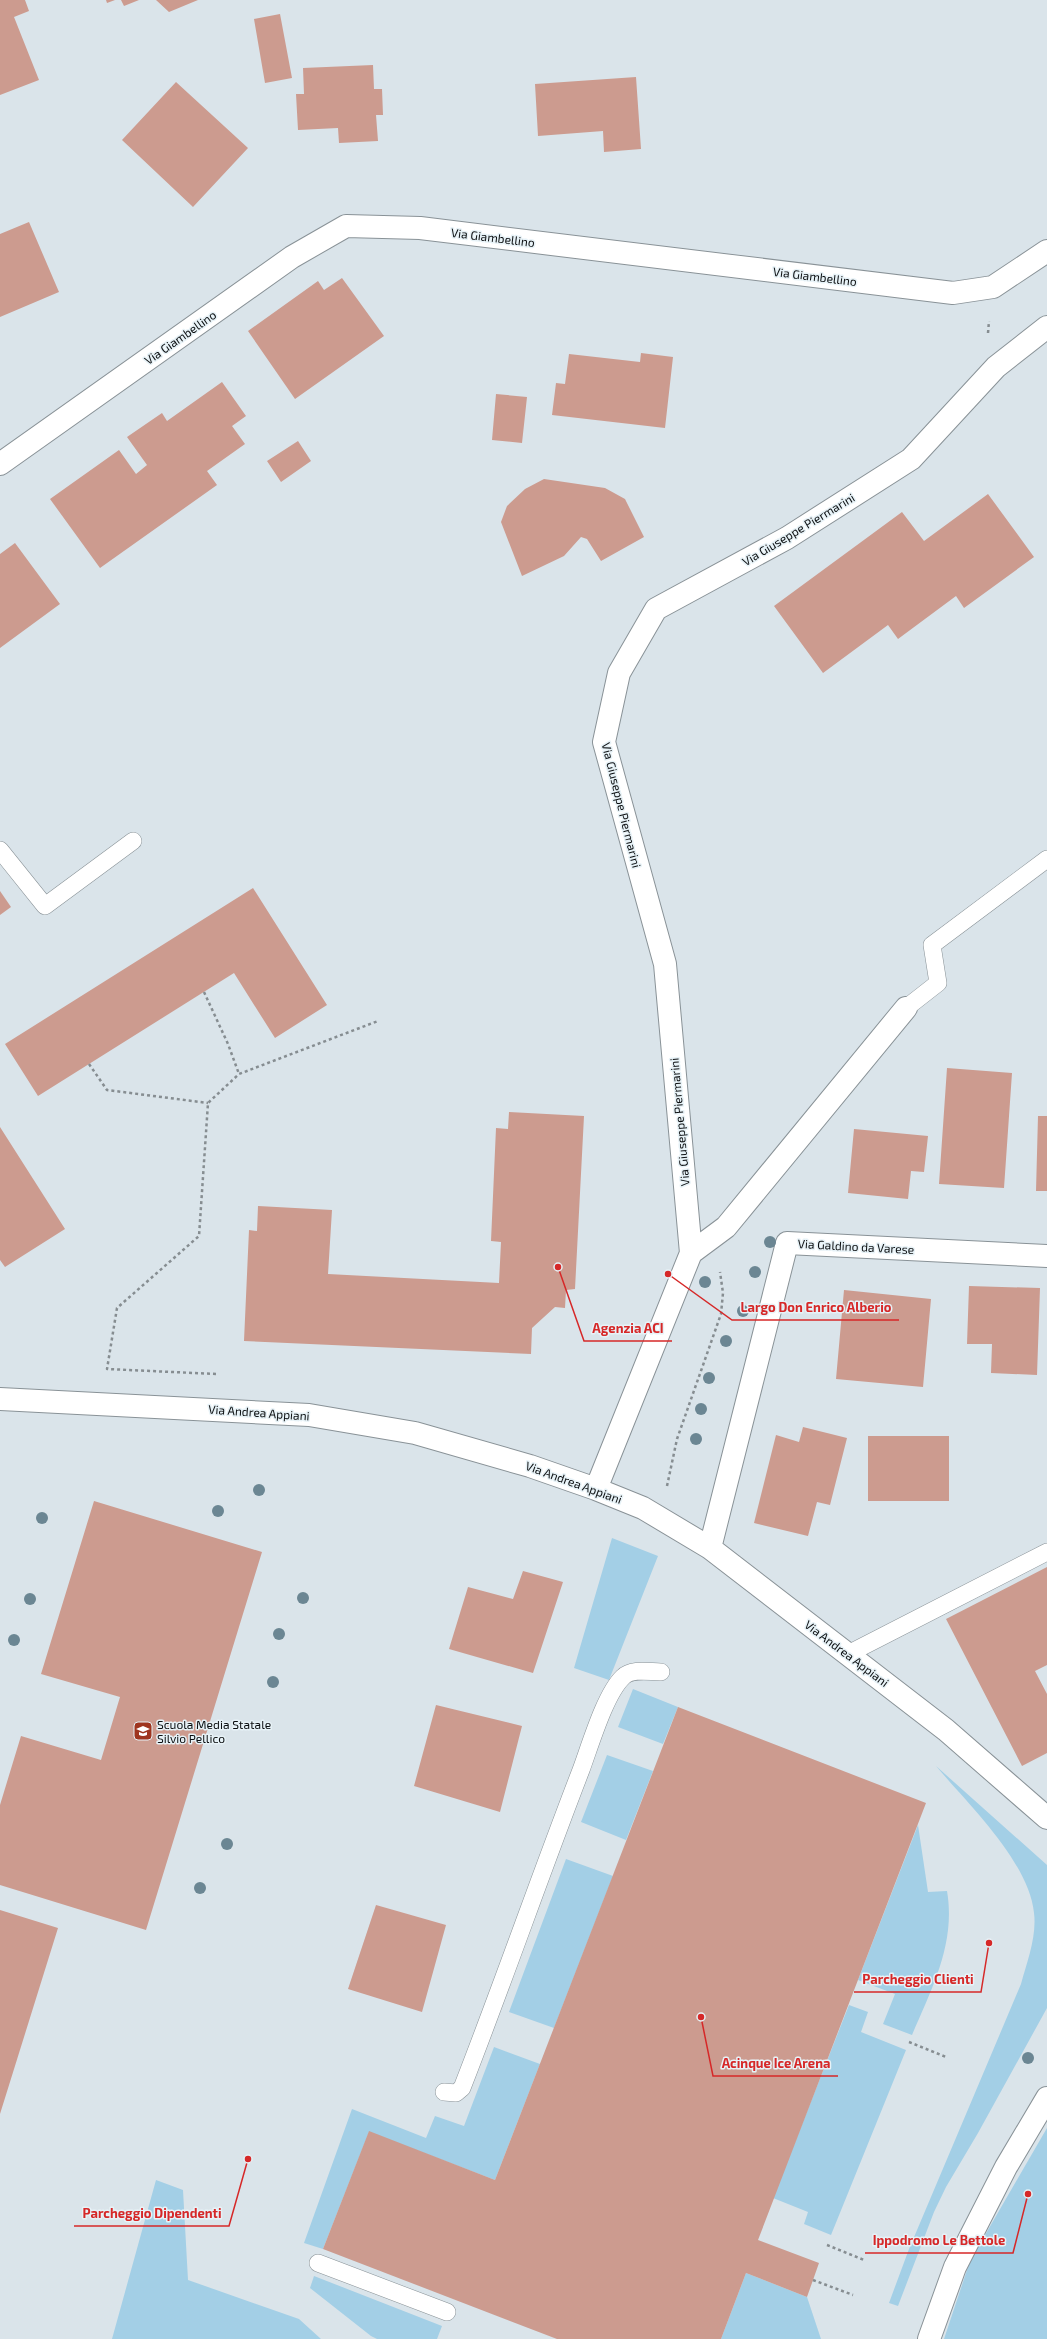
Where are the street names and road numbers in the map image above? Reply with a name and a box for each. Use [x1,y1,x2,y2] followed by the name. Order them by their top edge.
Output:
[450,225,536,249] street label: Via Giambellino
[772,264,858,288] street label: Via Giambellino
[141,307,219,367] street label: Via Giambellino
[739,490,857,568] street label: Via Giuseppe Piermarini
[600,741,644,869] street label: Via Giuseppe Piermarini
[666,1057,692,1187] street label: Via Giuseppe Piermarini
[797,1236,915,1256] street label: Via Galdino da Varese
[208,1401,310,1423] street label: Via Andrea Appiani
[524,1458,624,1506] street label: Via Andrea Appiani
[802,1617,892,1689] street label: Via Andrea Appiani

